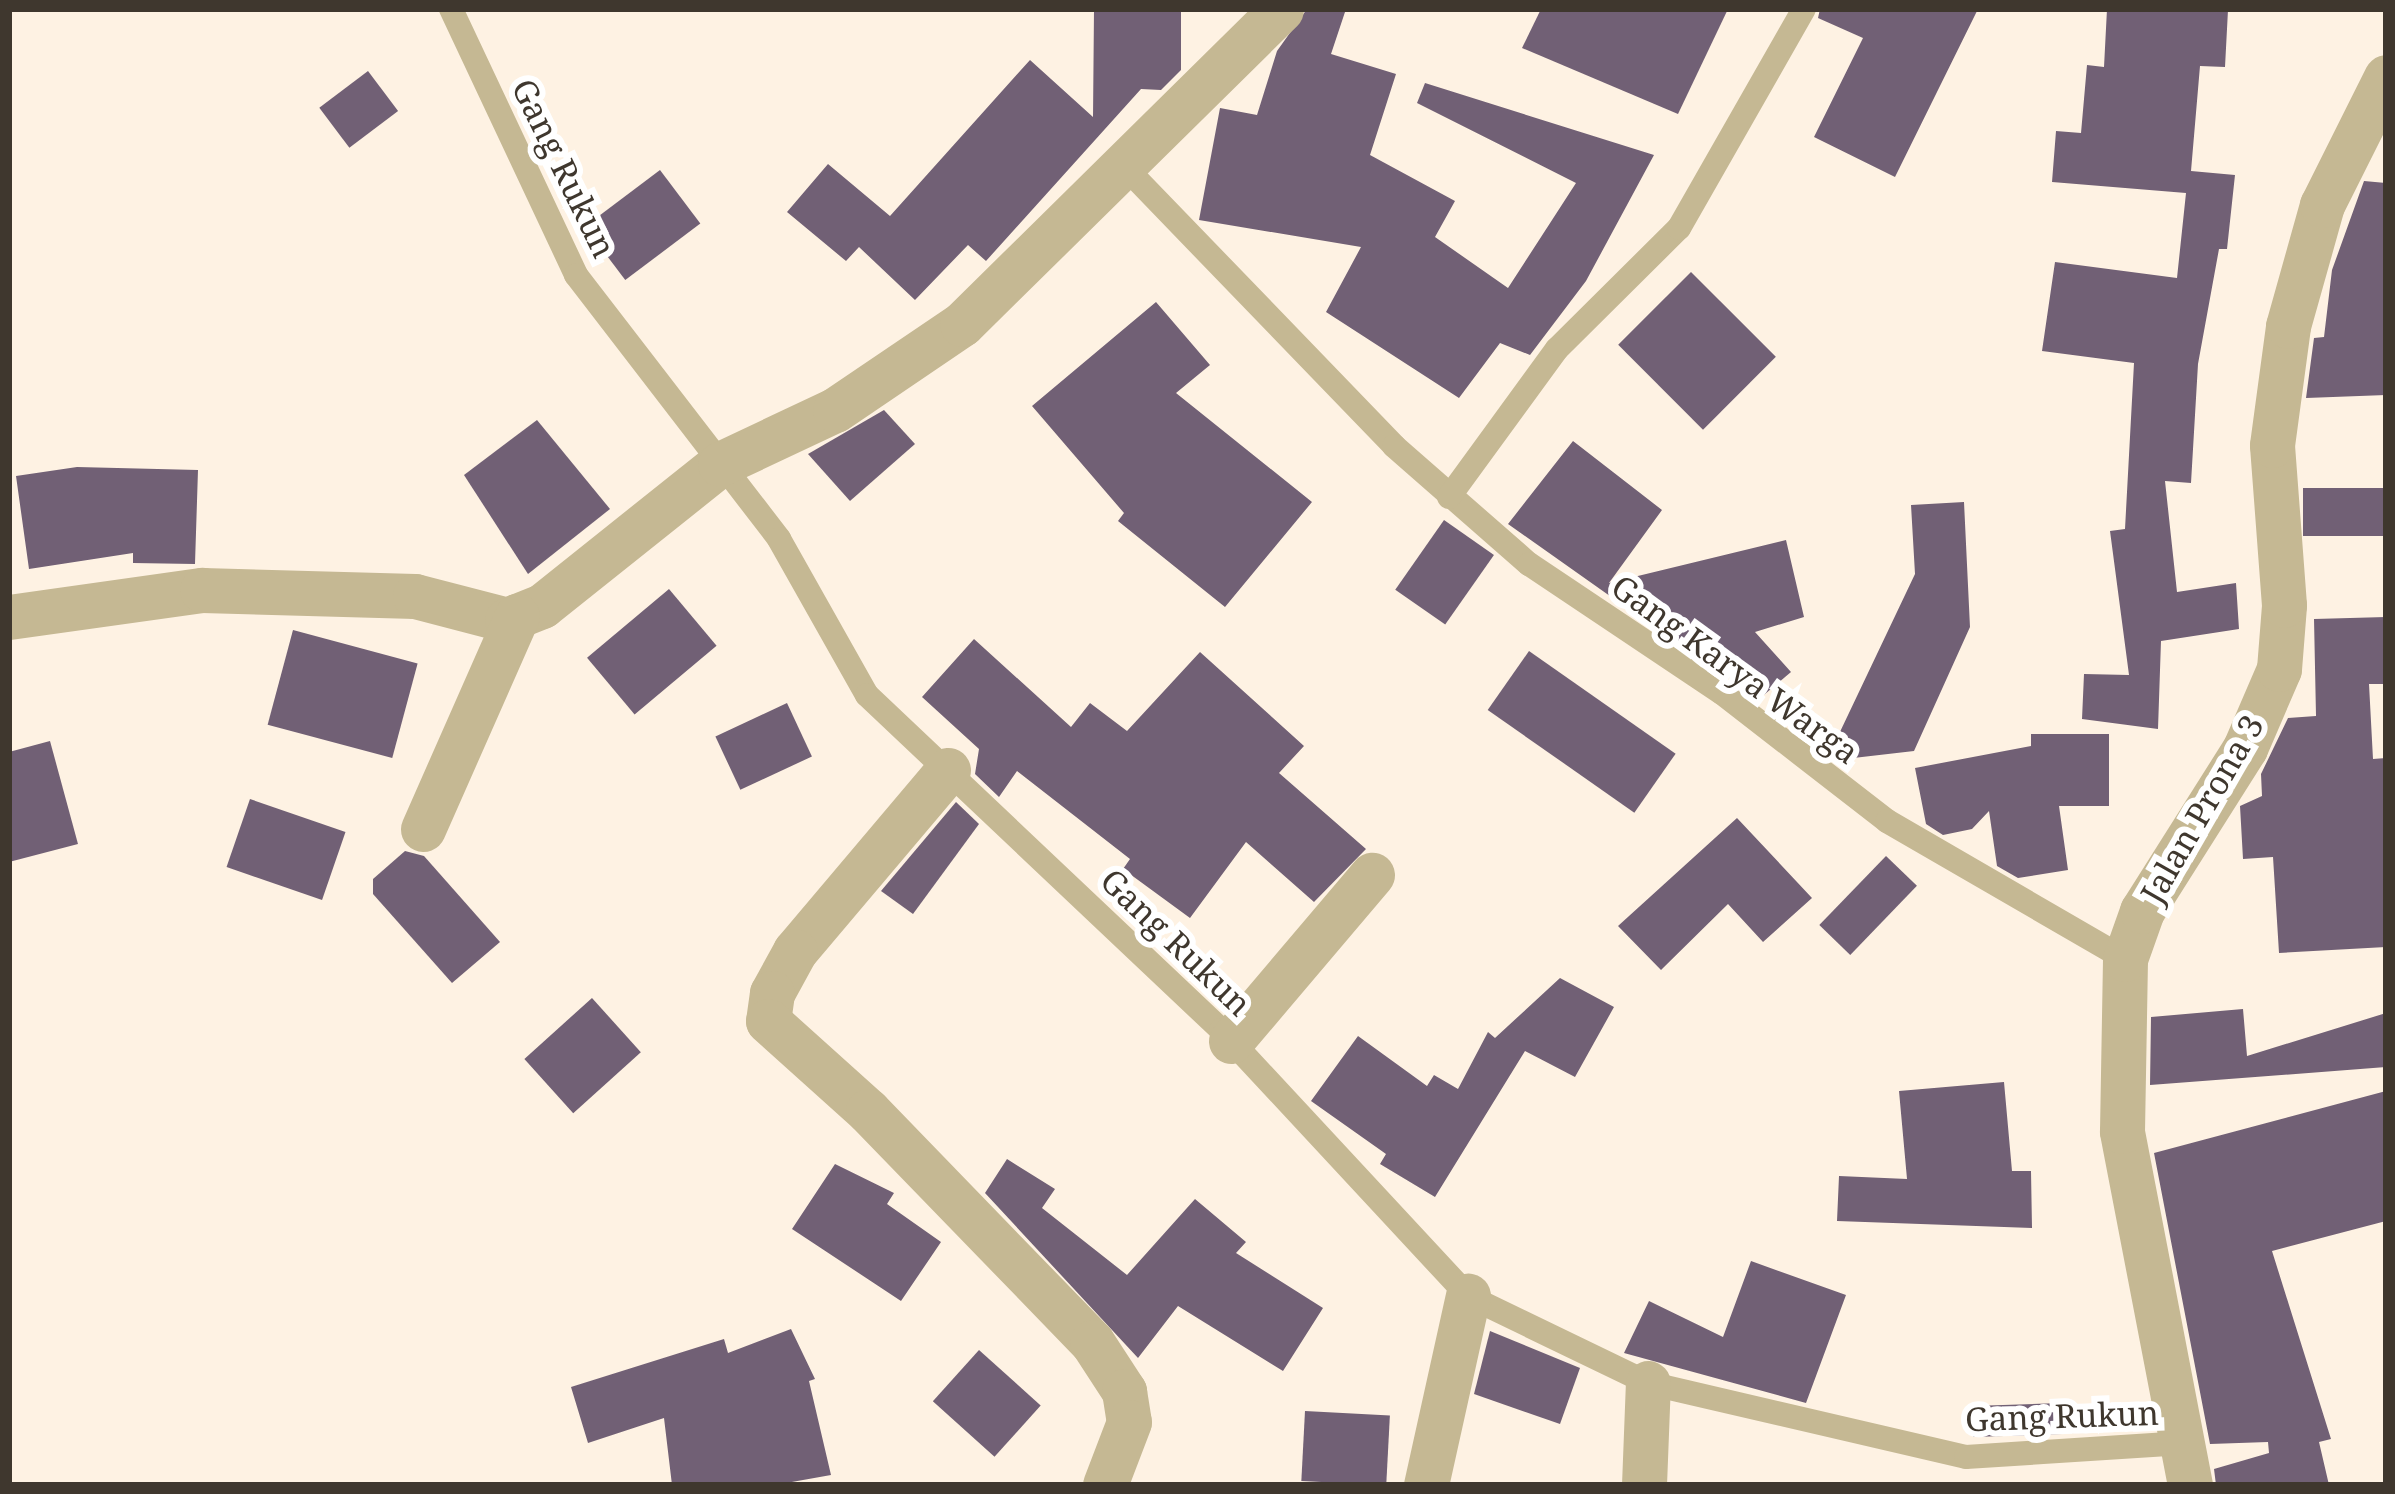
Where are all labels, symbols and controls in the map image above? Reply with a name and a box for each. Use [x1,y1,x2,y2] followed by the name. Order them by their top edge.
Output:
[504,72,624,264] street label: Gang Rukun
[1604,566,1866,772] street label: Gang Karya Warga
[2132,708,2272,910] street label: Jalan Prona 3
[1093,860,1259,1024] street label: Gang Rukun
[1964,1393,2160,1439] street label: Gang Rukun

